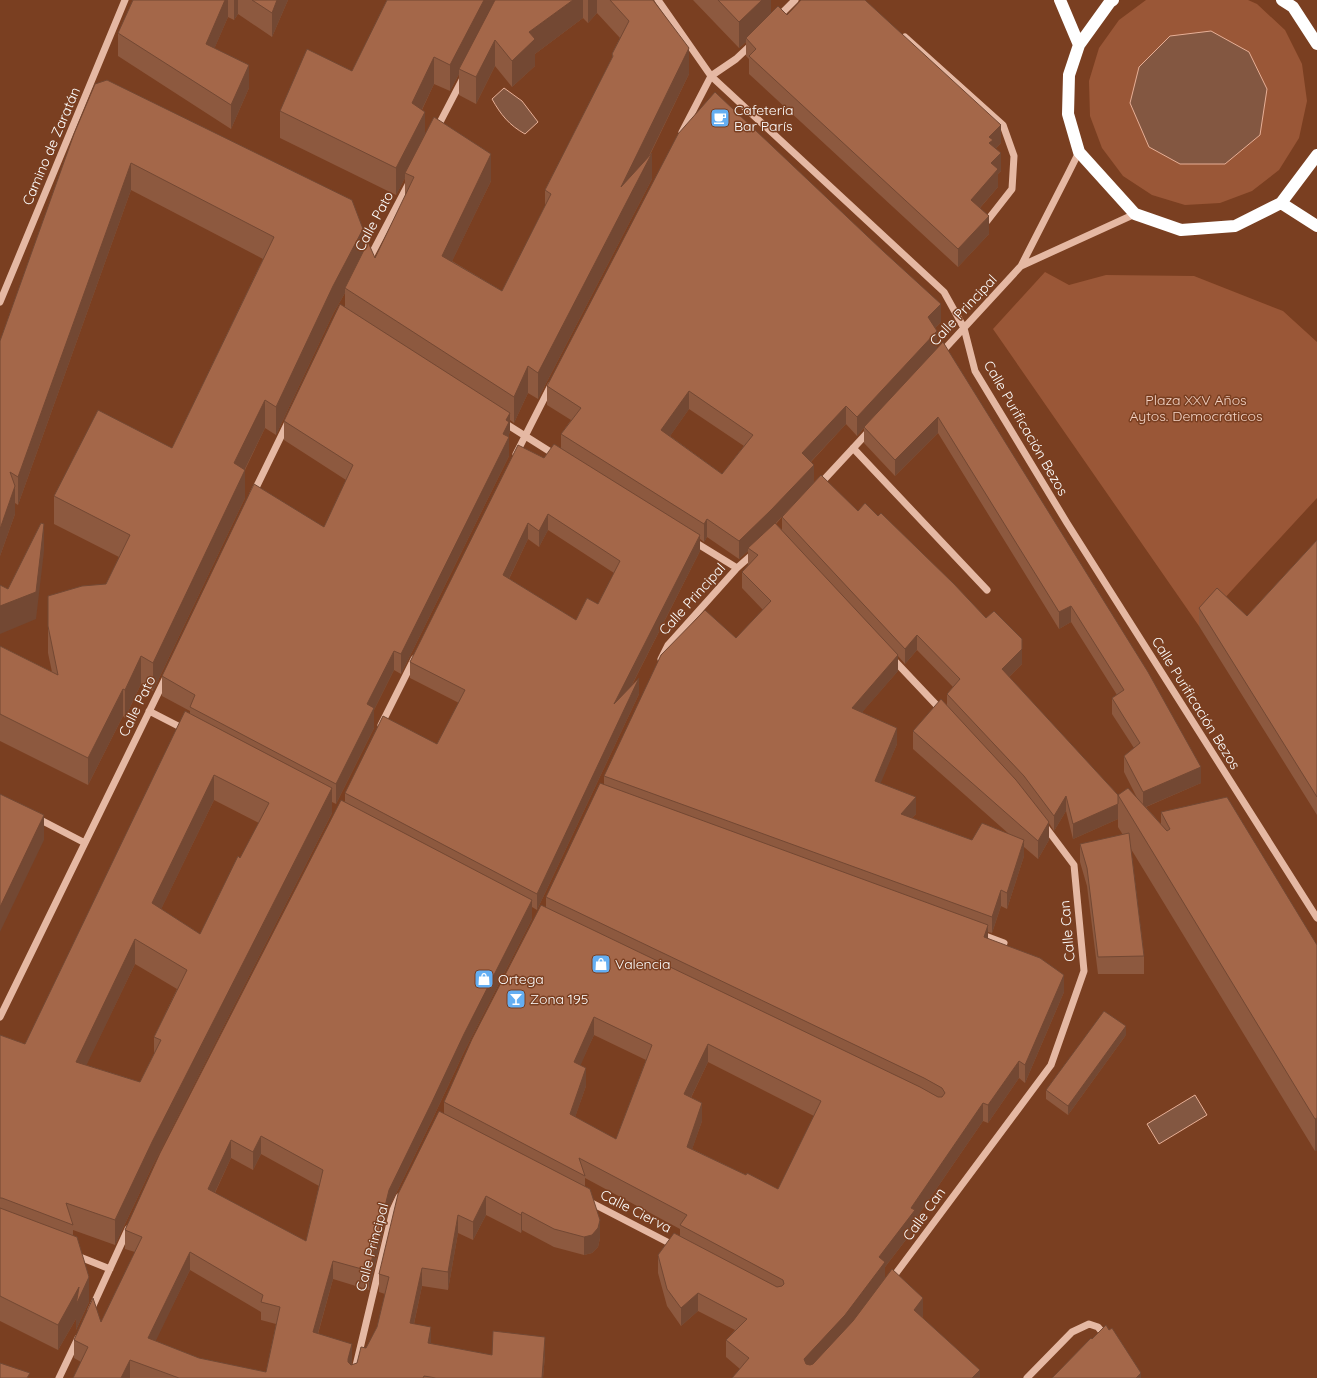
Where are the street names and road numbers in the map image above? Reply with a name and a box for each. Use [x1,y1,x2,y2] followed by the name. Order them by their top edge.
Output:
[18,84,84,208] street label: Camino de Zaratán
[351,188,397,254] street label: Calle Pato
[925,271,1001,349] street label: Calle Principal
[980,357,1072,499] street label: Calle Purificación Bezos
[655,559,729,639] street label: Calle Principal
[1148,633,1244,773] street label: Calle Purificación Bezos
[115,673,159,739] street label: Calle Pato
[1055,900,1079,962] street label: Calle Can
[899,1184,949,1244] street label: Calle Can
[597,1185,675,1237] street label: Calle Cierva
[352,1201,392,1293] street label: Calle Principal

